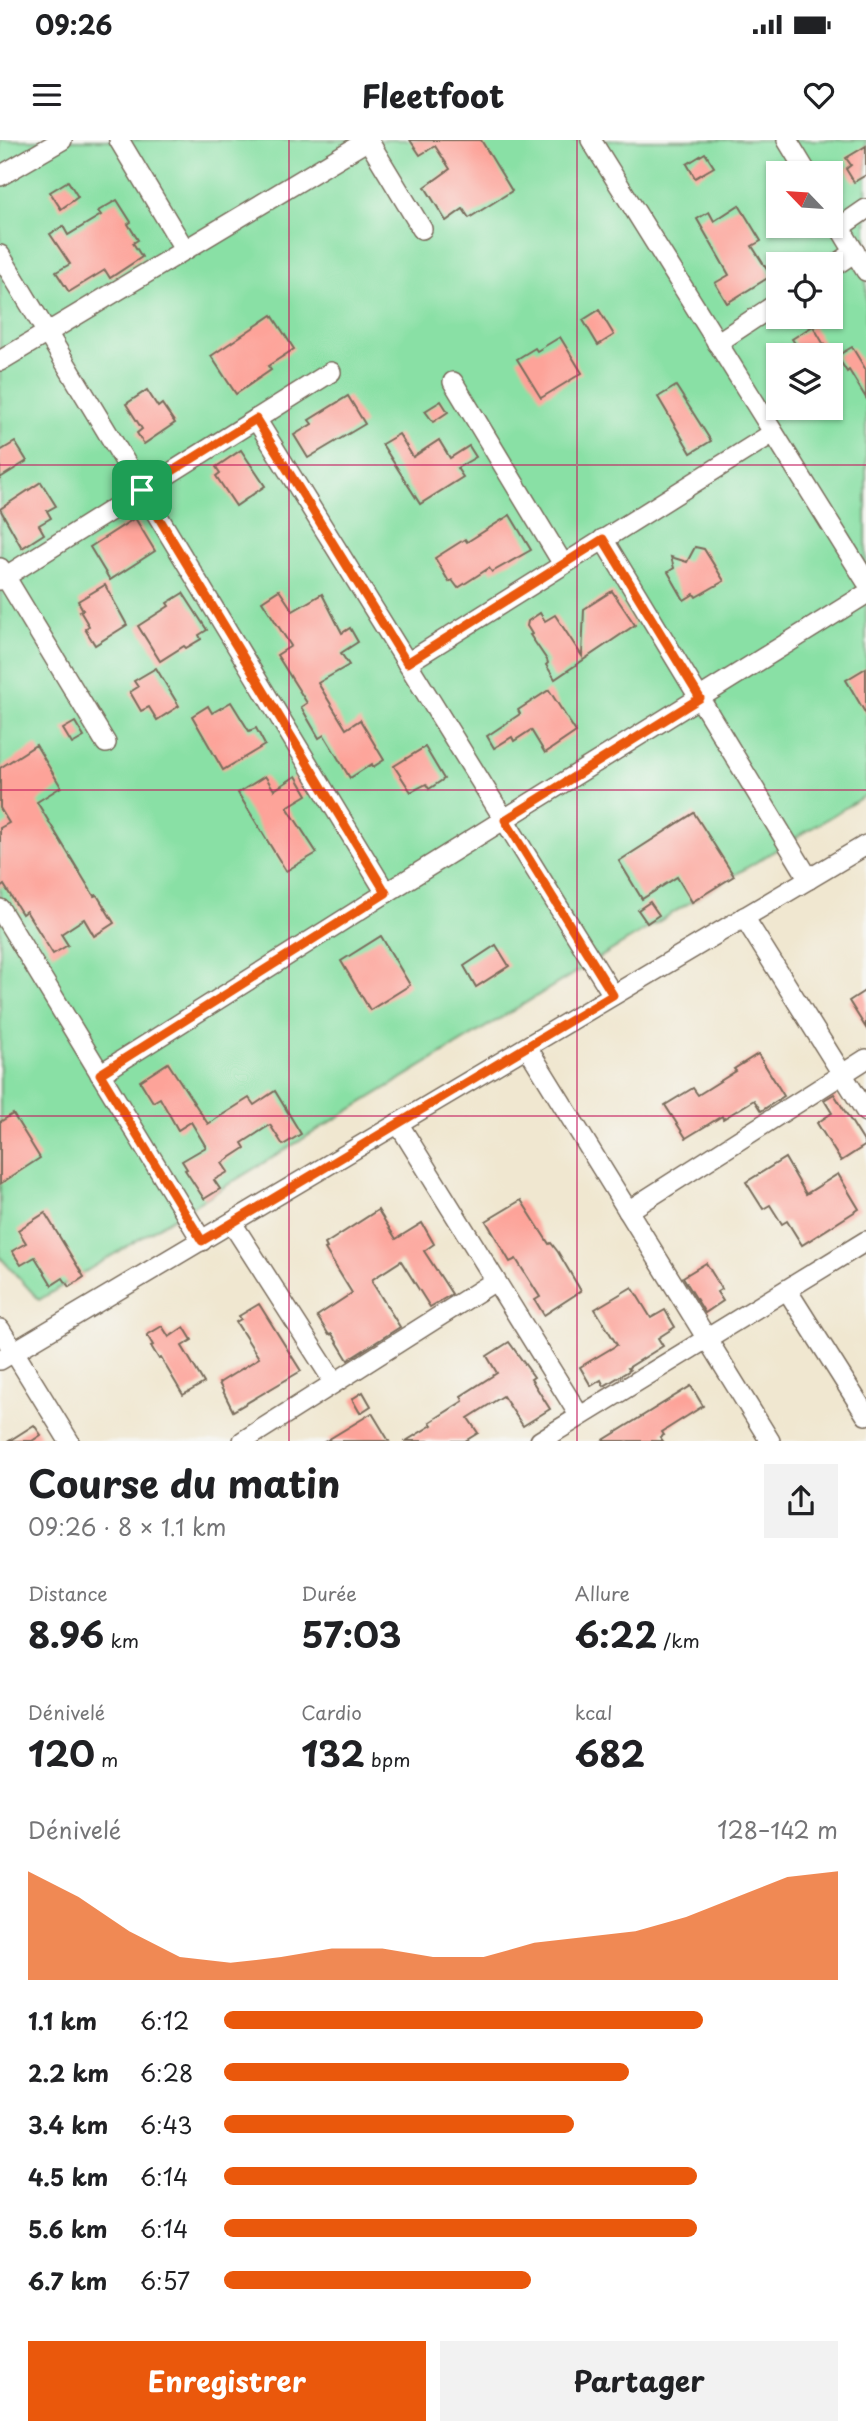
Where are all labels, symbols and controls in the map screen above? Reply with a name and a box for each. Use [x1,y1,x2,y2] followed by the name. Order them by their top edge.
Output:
[35,5,112,44] text: 09:26
[362,71,504,119] text: Fleetfoot
[28,76,66,114] icon: menu
[800,76,838,114] icon: heart
[766,161,844,238] north arrow
[766,161,843,420] map controls
[766,252,843,329] button: locate
[766,343,843,420] button: layers
[112,460,172,520] pin
[123,471,161,509] icon: arrive
[28,1454,340,1511] text: Course du matin
[764,1464,838,1538] button: share
[28,1509,226,1544] text: 09:26 · 8 × 1.1 km
[28,1579,108,1607] text: Distance
[301,1579,357,1607] text: Durée
[575,1579,630,1607] text: Allure
[28,1607,104,1660] text: 8.96
[301,1607,401,1660] text: 57:03
[575,1607,657,1660] text: 6:22
[104,1626,139,1654] text: km
[657,1626,700,1654] text: /km
[28,1698,105,1726] text: Dénivelé
[301,1698,362,1726] text: Cardio
[575,1698,613,1726] text: kcal
[28,1726,95,1779] text: 120
[301,1726,365,1779] text: 132
[575,1726,645,1779] text: 682
[95,1745,118,1773] text: m
[365,1745,410,1773] text: bpm
[28,1812,121,1847] text: Dénivelé
[717,1812,838,1847] text: 128–142 m
[28,2003,97,2038] text: 1.1 km
[140,2003,189,2038] text: 6:12
[28,2055,109,2090] text: 2.2 km
[140,2055,193,2090] text: 6:28
[28,2107,108,2142] text: 3.4 km
[140,2107,193,2142] text: 6:43
[28,2159,108,2194] text: 4.5 km
[140,2159,188,2194] text: 6:14
[28,2211,107,2246] text: 5.6 km
[140,2211,188,2246] text: 6:14
[28,2263,107,2298] text: 6.7 km
[140,2263,190,2298] text: 6:57
[28,2341,426,2421] button: Enregistrer
[440,2341,838,2421] button: Partager

